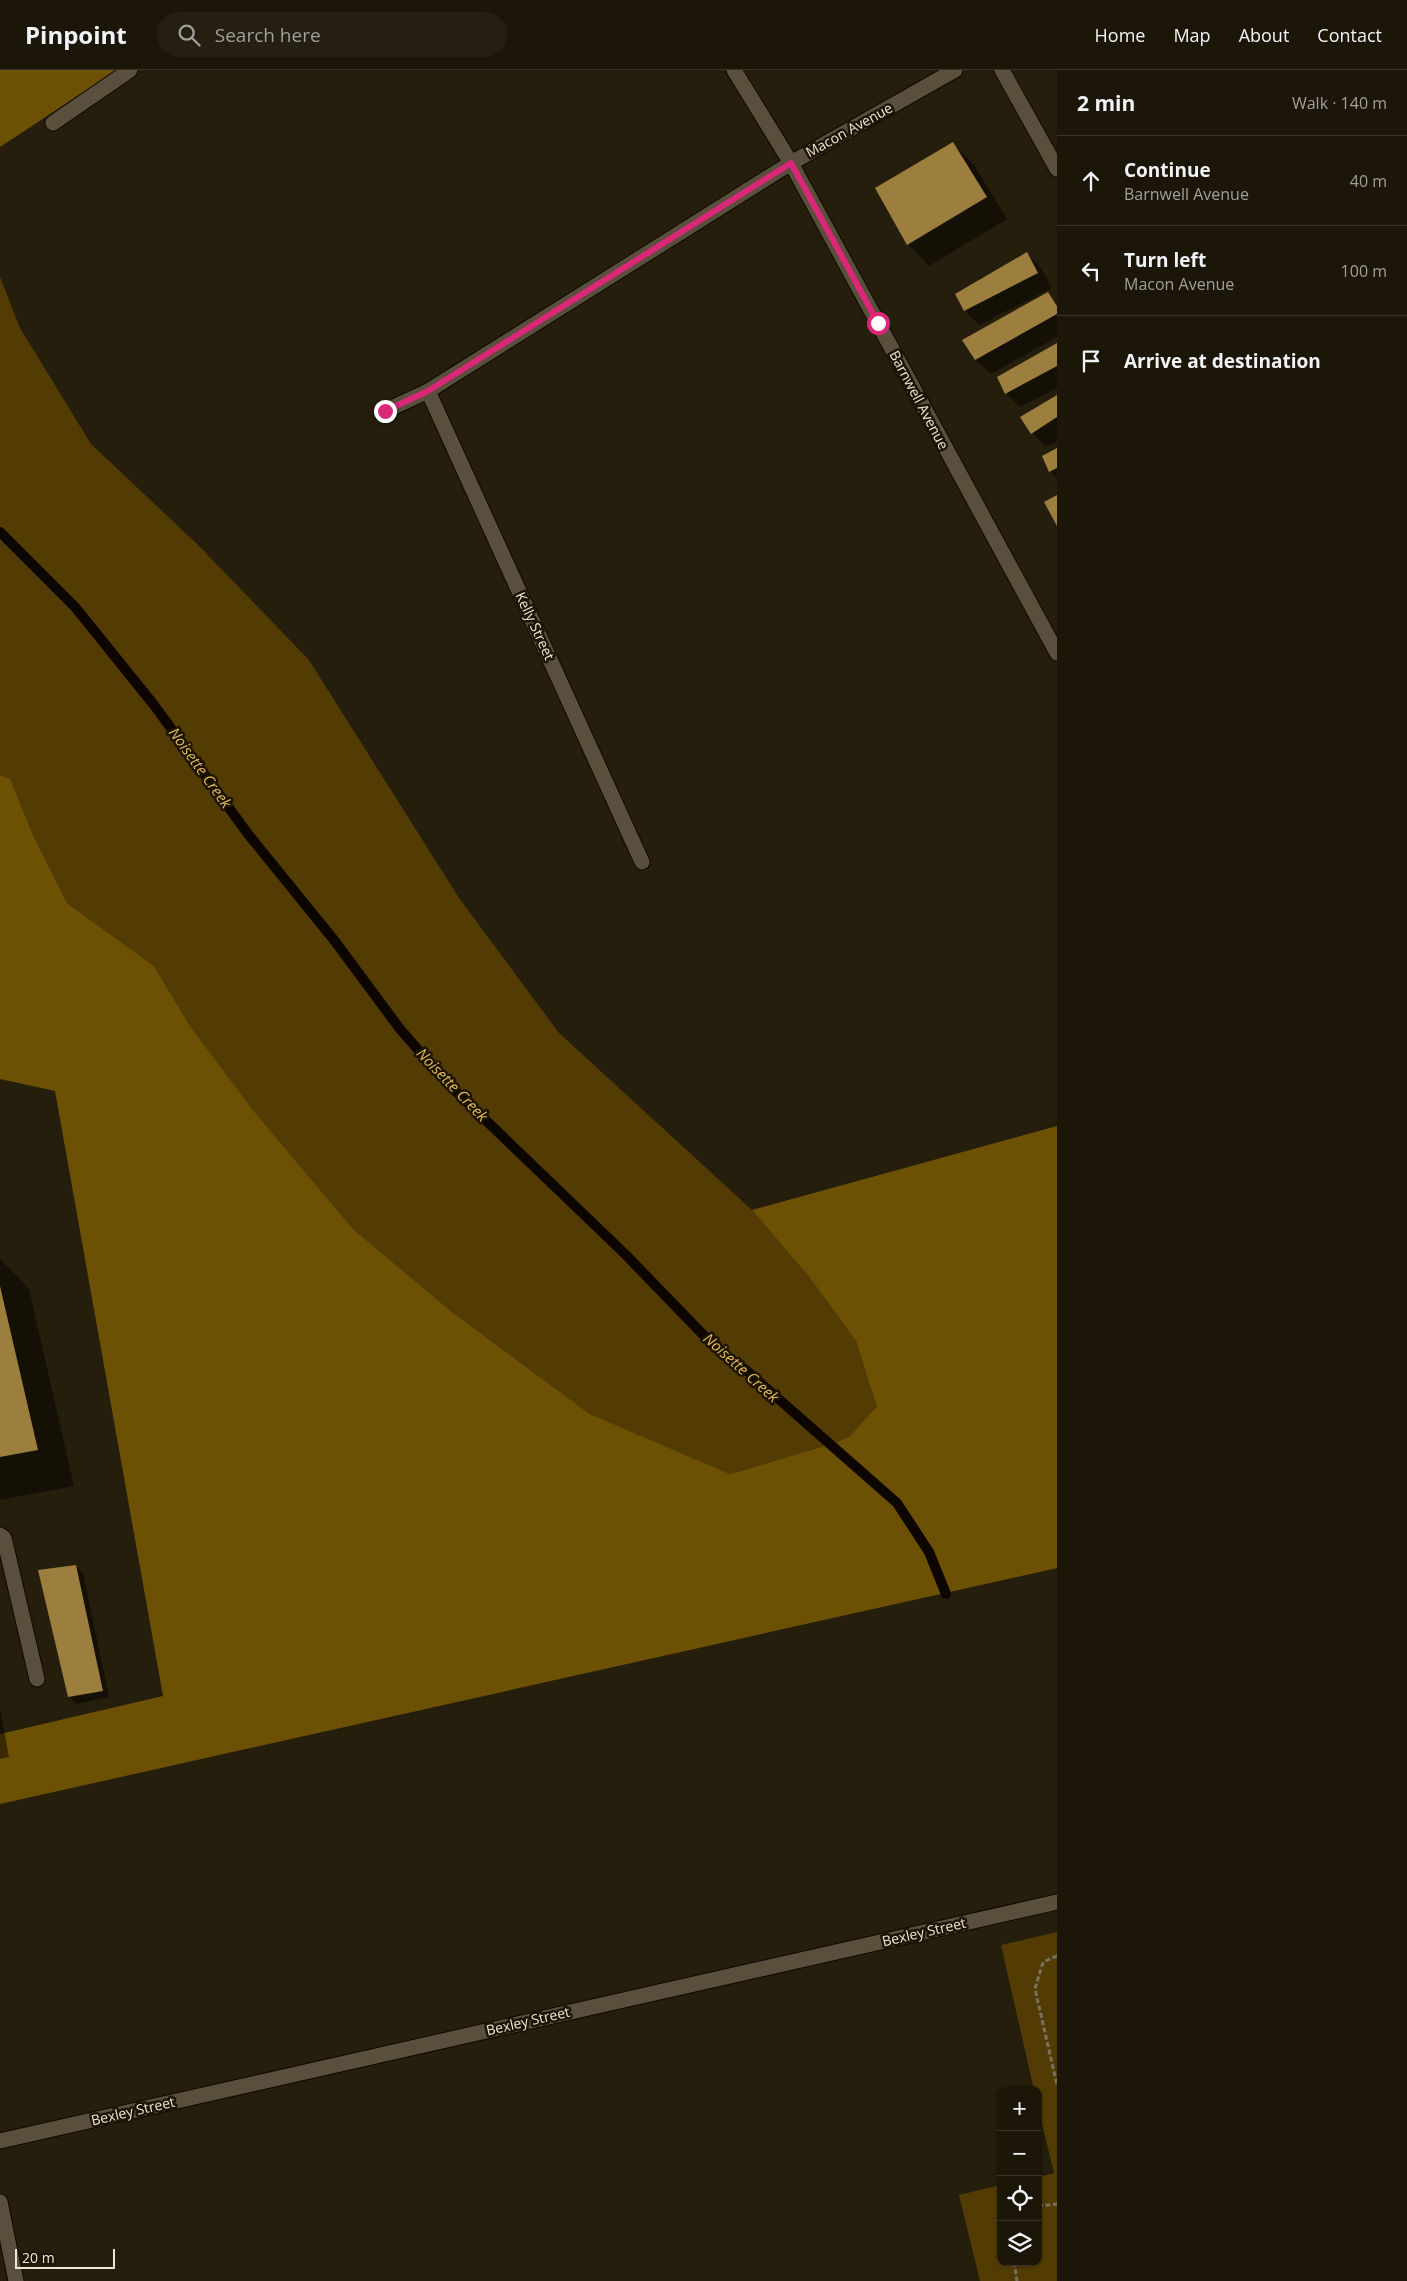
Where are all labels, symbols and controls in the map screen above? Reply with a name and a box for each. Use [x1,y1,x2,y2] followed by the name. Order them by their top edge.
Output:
[157,12,507,57] search box
[25,18,127,51] text: Pinpoint
[175,21,203,49] icon: search
[215,22,321,48] text: Search here
[1095,23,1145,47] text: Home
[1173,23,1211,47] text: Map
[1239,23,1289,47] text: About
[1317,23,1382,47] text: Contact
[1077,89,1135,117] text: 2 min
[1292,92,1387,114] text: Walk · 140 m
[802,98,896,161] street label: Macon Avenue
[1124,157,1211,183] text: Continue
[1077,167,1105,195] icon: ahead
[1350,170,1387,192] text: 40 m
[1124,183,1249,205] text: Barnwell Avenue
[1124,247,1206,273] text: Turn left
[1077,257,1105,285] icon: left
[1341,260,1387,282] text: 100 m
[1124,273,1234,295] text: Macon Avenue
[867,312,890,335] route start
[885,347,954,453] street label: Barnwell Avenue
[1077,347,1105,375] icon: arrive
[1124,348,1321,374] text: Arrive at destination
[374,400,397,423] route end
[511,589,560,663] street label: Kelly Street
[165,723,237,812] water label: Noisette Creek
[413,1043,493,1126] water label: Noisette Creek
[700,1328,784,1407] water label: Noisette Creek
[880,1913,968,1950] street label: Bexley Street
[484,2002,572,2039] street label: Bexley Street
[997,2086,1042,2266] map controls
[997,2086,1042,2131] button: +
[89,2092,177,2129] street label: Bexley Street
[997,2131,1042,2176] button: −
[997,2176,1042,2221] button: locate
[997,2221,1042,2266] button: layers
[15,2246,115,2269] scale bar
[22,2248,55,2267] text: 20 m

